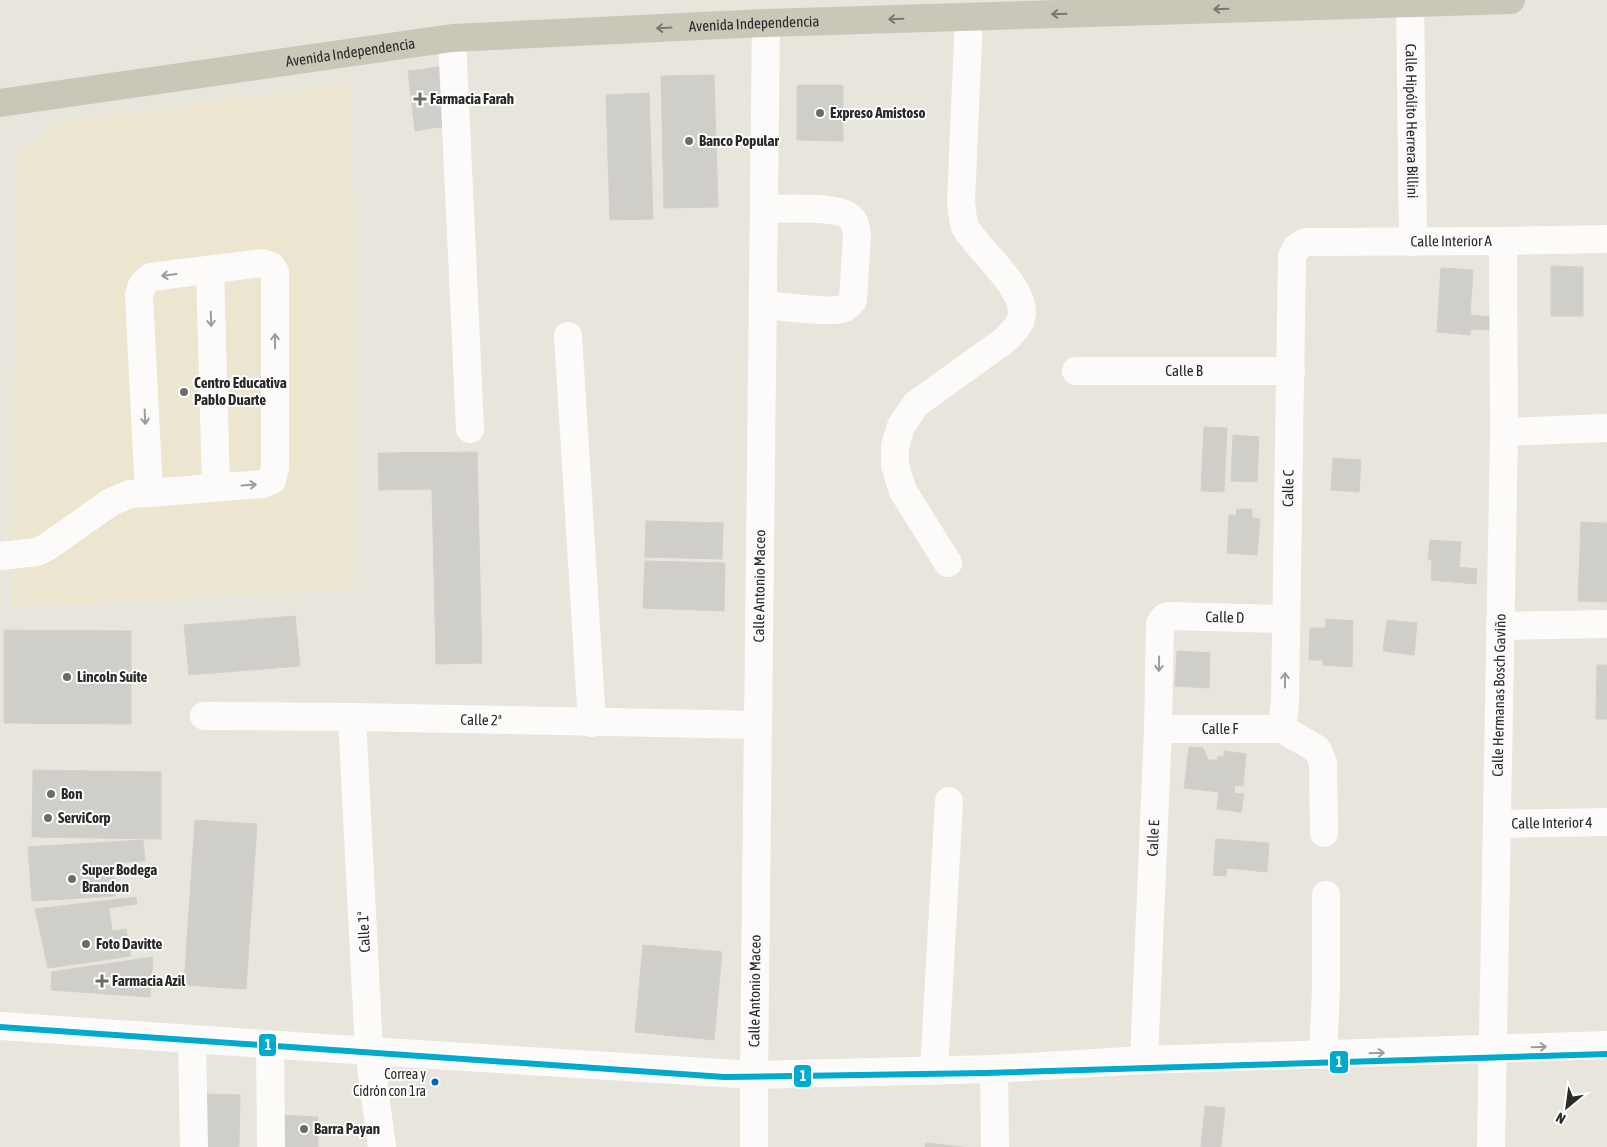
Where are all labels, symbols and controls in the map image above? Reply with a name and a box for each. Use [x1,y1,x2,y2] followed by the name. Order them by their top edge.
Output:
[1213,5,1229,14] one-way arrow
[1051,10,1067,19] one-way arrow
[688,12,820,35] street label: Avenida Independencia
[888,14,904,24] one-way arrow
[656,23,672,33] one-way arrow
[284,34,416,70] street label: Avenida Independencia
[1403,44,1421,198] street label: Calle Hipólito Herrera Billini
[430,90,514,107] place label: Farmacia Farah
[414,93,426,105] marker: Farmacia Farah
[830,104,926,121] place label: Expreso Amistoso
[814,107,826,119] marker: Expreso Amistoso
[699,132,780,149] place label: Banco Popular
[683,135,695,147] marker: Banco Popular
[1410,232,1493,249] street label: Calle Interior A
[161,270,177,280] one-way arrow
[206,310,216,327] one-way arrow
[270,334,280,350] one-way arrow
[1165,362,1203,379] street label: Calle B
[194,374,287,408] place label: Centro Educativa Pablo Duarte
[178,386,190,398] marker: Centro Educativa Pablo Duarte
[140,409,150,425] one-way arrow
[1279,469,1297,507] street label: Calle C
[241,480,257,490] one-way arrow
[750,530,768,642] street label: Calle Antonio Maceo
[1205,608,1244,626] street label: Calle D
[1489,613,1509,777] street label: Calle Hermanas Bosch Gaviño
[1154,656,1164,672] one-way arrow
[77,668,148,685] place label: Lincoln Suite
[61,671,73,683] marker: Lincoln Suite
[1280,673,1290,689] one-way arrow
[460,711,502,728] street label: Calle 2ª
[1202,720,1238,737] street label: Calle F
[61,785,82,802] place label: Bon
[45,788,57,800] marker: Bon
[58,809,111,826] place label: ServiCorp
[42,812,54,824] marker: ServiCorp
[1511,813,1593,832] street label: Calle Interior 4
[1144,819,1162,857] street label: Calle E
[82,861,157,895] place label: Super Bodega Brandon
[66,873,78,885] marker: Super Bodega Brandon
[354,911,373,953] street label: Calle 1ª
[96,935,163,952] place label: Foto Davitte
[745,935,764,1047] street label: Calle Antonio Maceo
[80,938,92,950] marker: Foto Davitte
[112,972,186,989] place label: Farmacia Azil
[96,975,108,987] marker: Farmacia Azil
[258,1033,277,1057] line badge: 1
[265,1037,272,1053] text: 1
[1530,1042,1547,1052] one-way arrow
[1368,1048,1384,1057] one-way arrow
[1329,1050,1349,1074] line badge: 1
[1336,1054,1343,1070] text: 1
[793,1064,812,1088] line badge: 1
[353,1066,426,1099] place label: Correa y Cidrón con 1ra
[800,1068,807,1084] text: 1
[430,1077,440,1087] marker: Correa y Cidrón con 1ra
[1542,1082,1592,1132] north arrow
[1553,1109,1568,1127] text: N
[314,1120,380,1137] place label: Barra Payan
[298,1123,310,1135] marker: Barra Payan

